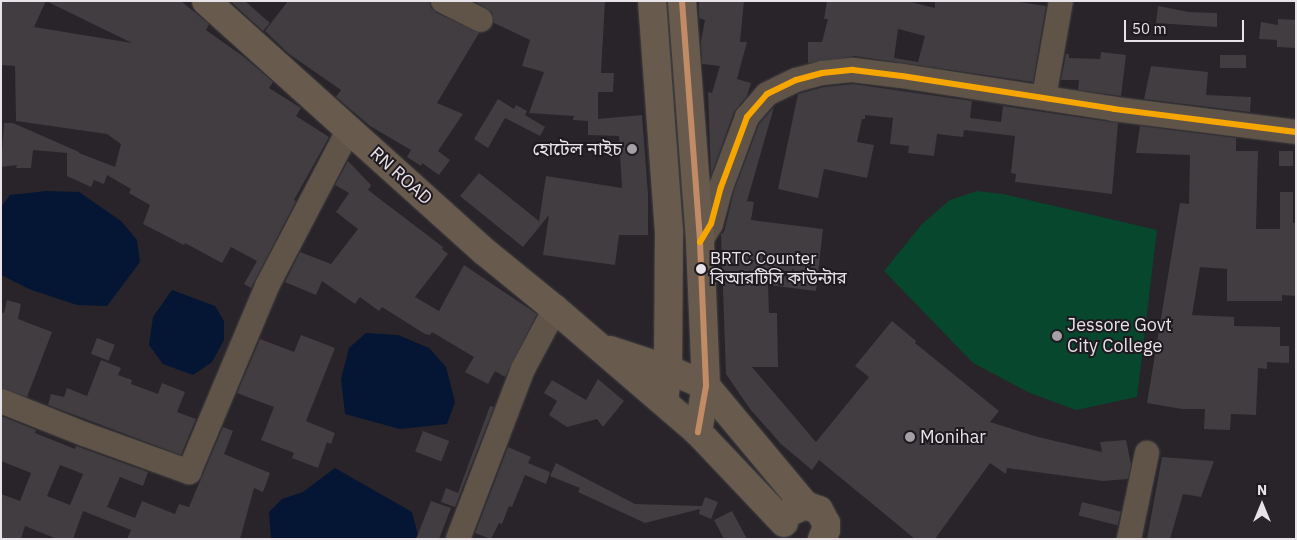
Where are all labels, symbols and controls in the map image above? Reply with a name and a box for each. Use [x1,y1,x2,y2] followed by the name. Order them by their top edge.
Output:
[1127,10,1247,42] scale bar
[1132,19,1167,38] text: 50 m
[532,138,622,160] place label: হোটেল নাইচ
[366,143,436,209] street label: RN ROAD
[626,143,638,155] marker: হোটেল নাইচ
[710,249,847,289] place label: BRTC Counter বিআরটিসি কাউন্টার
[696,264,706,274] marker: BRTC Counter বিআরটিসি কাউন্টার
[1067,315,1172,358] place label: Jessore Govt City College
[1051,330,1063,342] marker: Jessore Govt City College
[920,426,986,448] place label: Monihar
[904,431,916,443] marker: Monihar
[1237,480,1287,530] north arrow
[1257,481,1267,499] text: N

